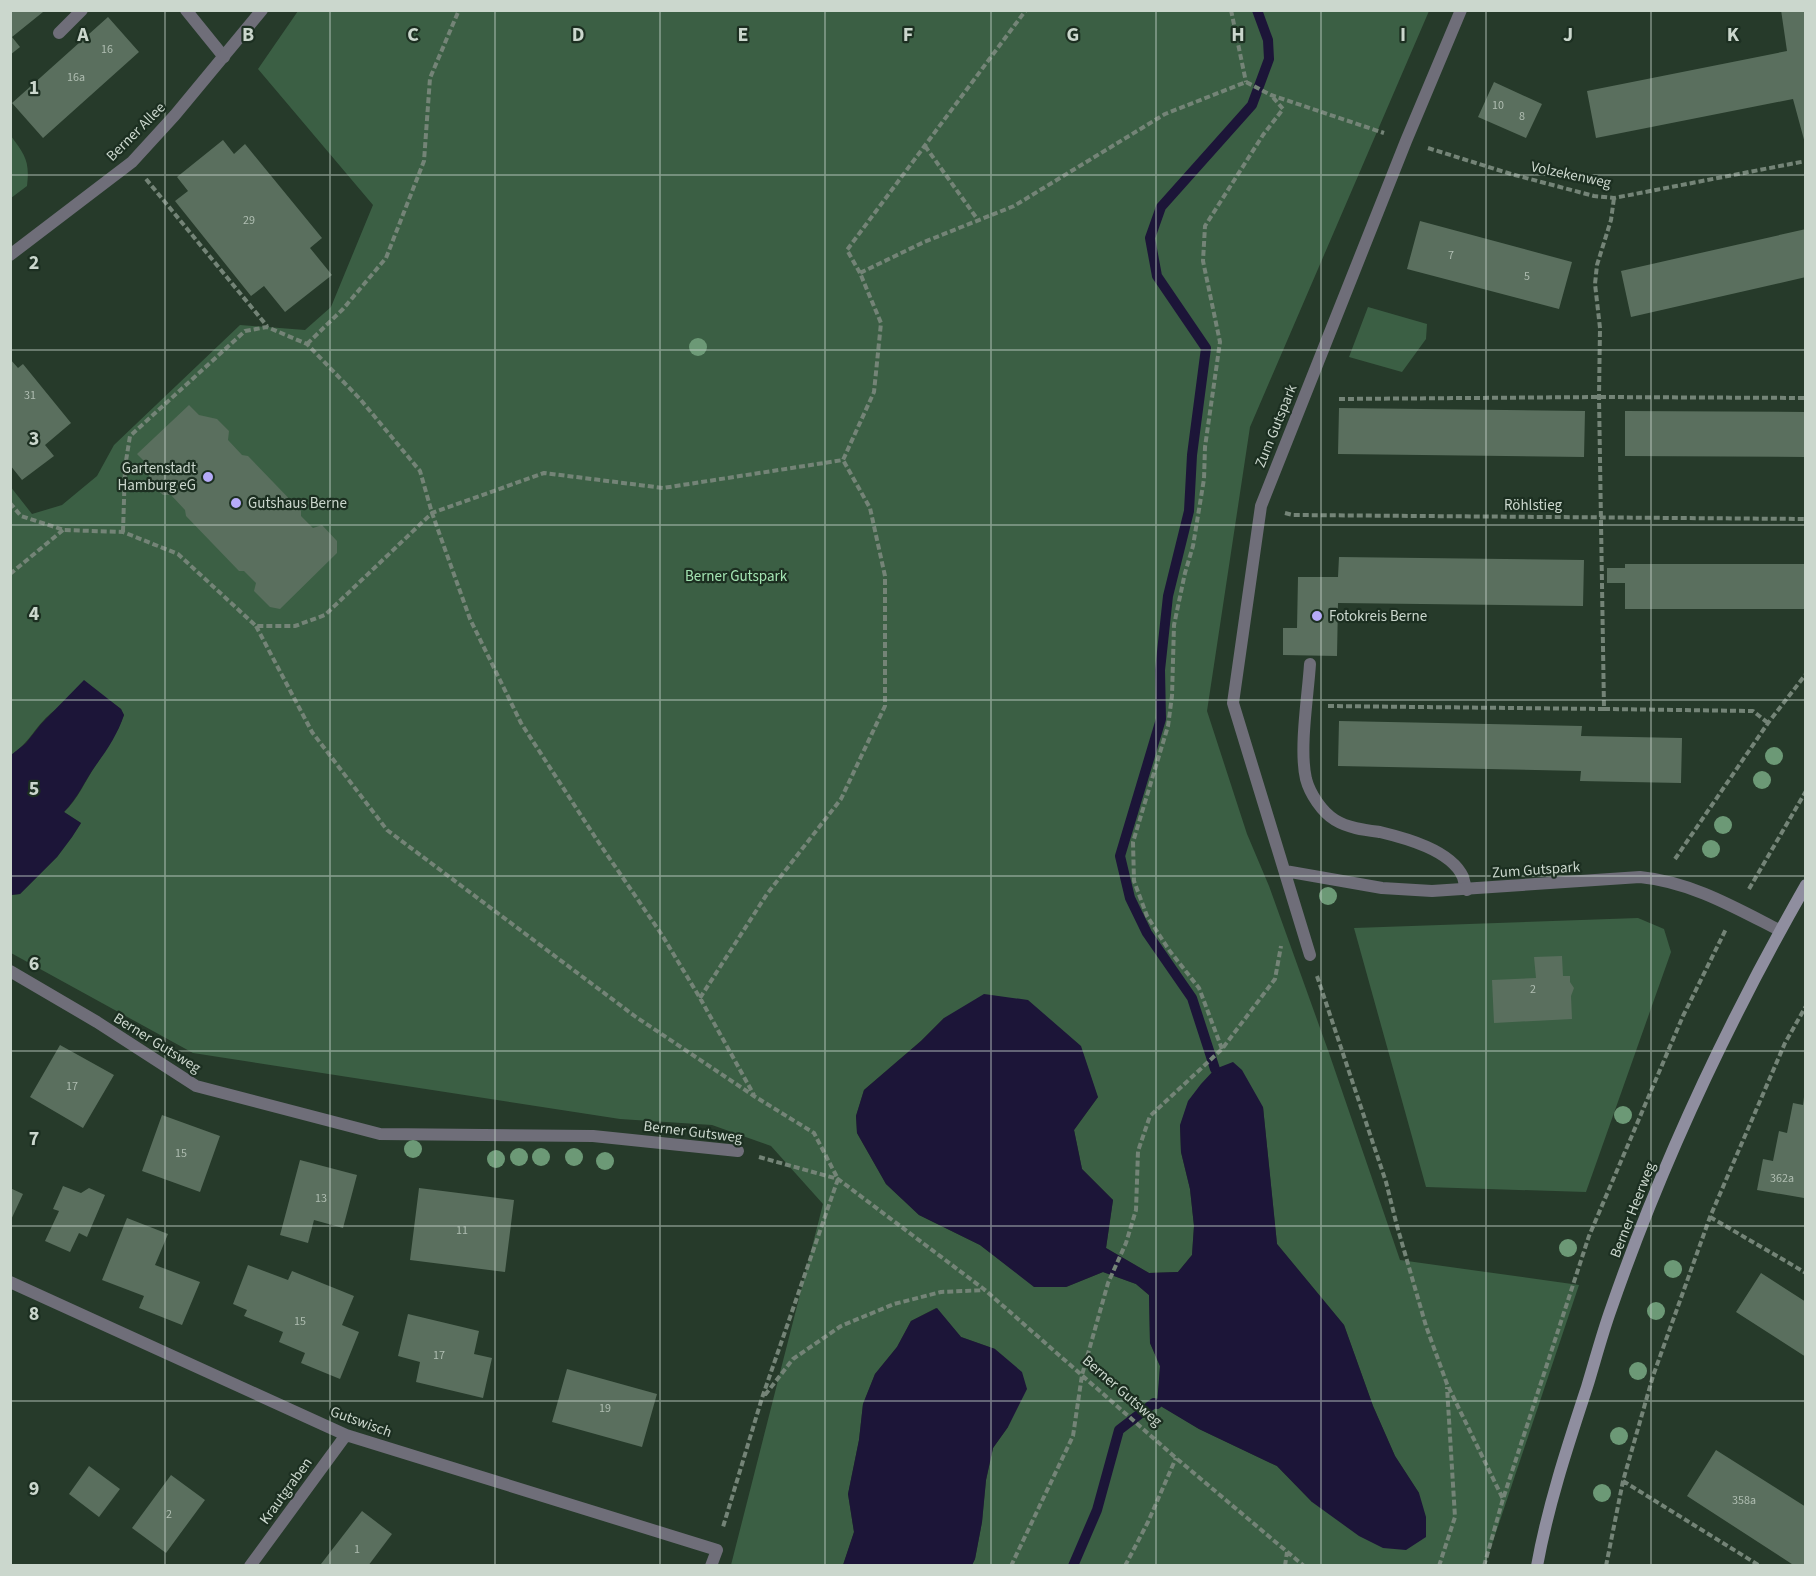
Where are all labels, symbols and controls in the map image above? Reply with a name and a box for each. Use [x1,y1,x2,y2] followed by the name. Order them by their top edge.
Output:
[76,21,89,49] text: A
[242,21,254,49] text: B
[407,21,419,49] text: C
[572,21,584,49] text: D
[738,21,748,49] text: E
[903,21,913,49] text: F
[1067,21,1079,49] text: G
[1231,21,1245,49] text: H
[1400,21,1406,49] text: I
[1563,21,1573,49] text: J
[1727,21,1740,49] text: K
[101,41,113,58] house number: 16
[67,69,85,86] house number: 16a
[29,74,39,102] text: 1
[1492,97,1504,114] house number: 10
[102,98,170,166] street label: Berner Allee
[1519,108,1525,125] house number: 8
[1529,156,1613,194] street label: Volzekenweg
[243,212,255,229] house number: 29
[1448,247,1454,264] house number: 7
[29,249,39,277] text: 2
[1524,268,1530,285] house number: 5
[1250,381,1302,471] street label: Zum Gutspark
[24,387,36,404] house number: 31
[29,425,39,453] text: 3
[117,458,196,496] place label: Gartenstadt Hamburg eG
[201,470,215,484] marker: Gartenstadt Hamburg eG
[248,493,347,514] place label: Gutshaus Berne
[1504,495,1562,516] street label: Röhlstieg
[229,496,243,510] marker: Gutshaus Berne
[685,566,788,587] park label: Berner Gutspark
[29,600,40,628] text: 4
[1329,606,1427,627] place label: Fotokreis Berne
[1310,609,1324,623] marker: Fotokreis Berne
[29,775,39,803] text: 5
[1491,856,1581,884] street label: Zum Gutspark
[29,950,39,978] text: 6
[1530,981,1536,998] house number: 2
[109,1008,205,1079] street label: Berner Gutsweg
[66,1078,78,1095] house number: 17
[642,1116,744,1149] street label: Berner Gutsweg
[29,1125,39,1153] text: 7
[175,1145,187,1162] house number: 15
[1605,1159,1661,1261] street label: Berner Heerweg
[1770,1170,1794,1187] house number: 362a
[315,1190,327,1207] house number: 13
[456,1222,468,1239] house number: 11
[29,1300,39,1328] text: 8
[294,1313,306,1330] house number: 15
[433,1347,445,1364] house number: 17
[1078,1350,1167,1432] street label: Berner Gutsweg
[599,1400,611,1417] house number: 19
[327,1401,395,1443] street label: Gutswisch
[255,1453,317,1529] street label: Krautgraben
[29,1475,39,1503] text: 9
[1732,1492,1756,1509] house number: 358a
[166,1506,172,1523] house number: 2
[354,1541,360,1558] house number: 1

